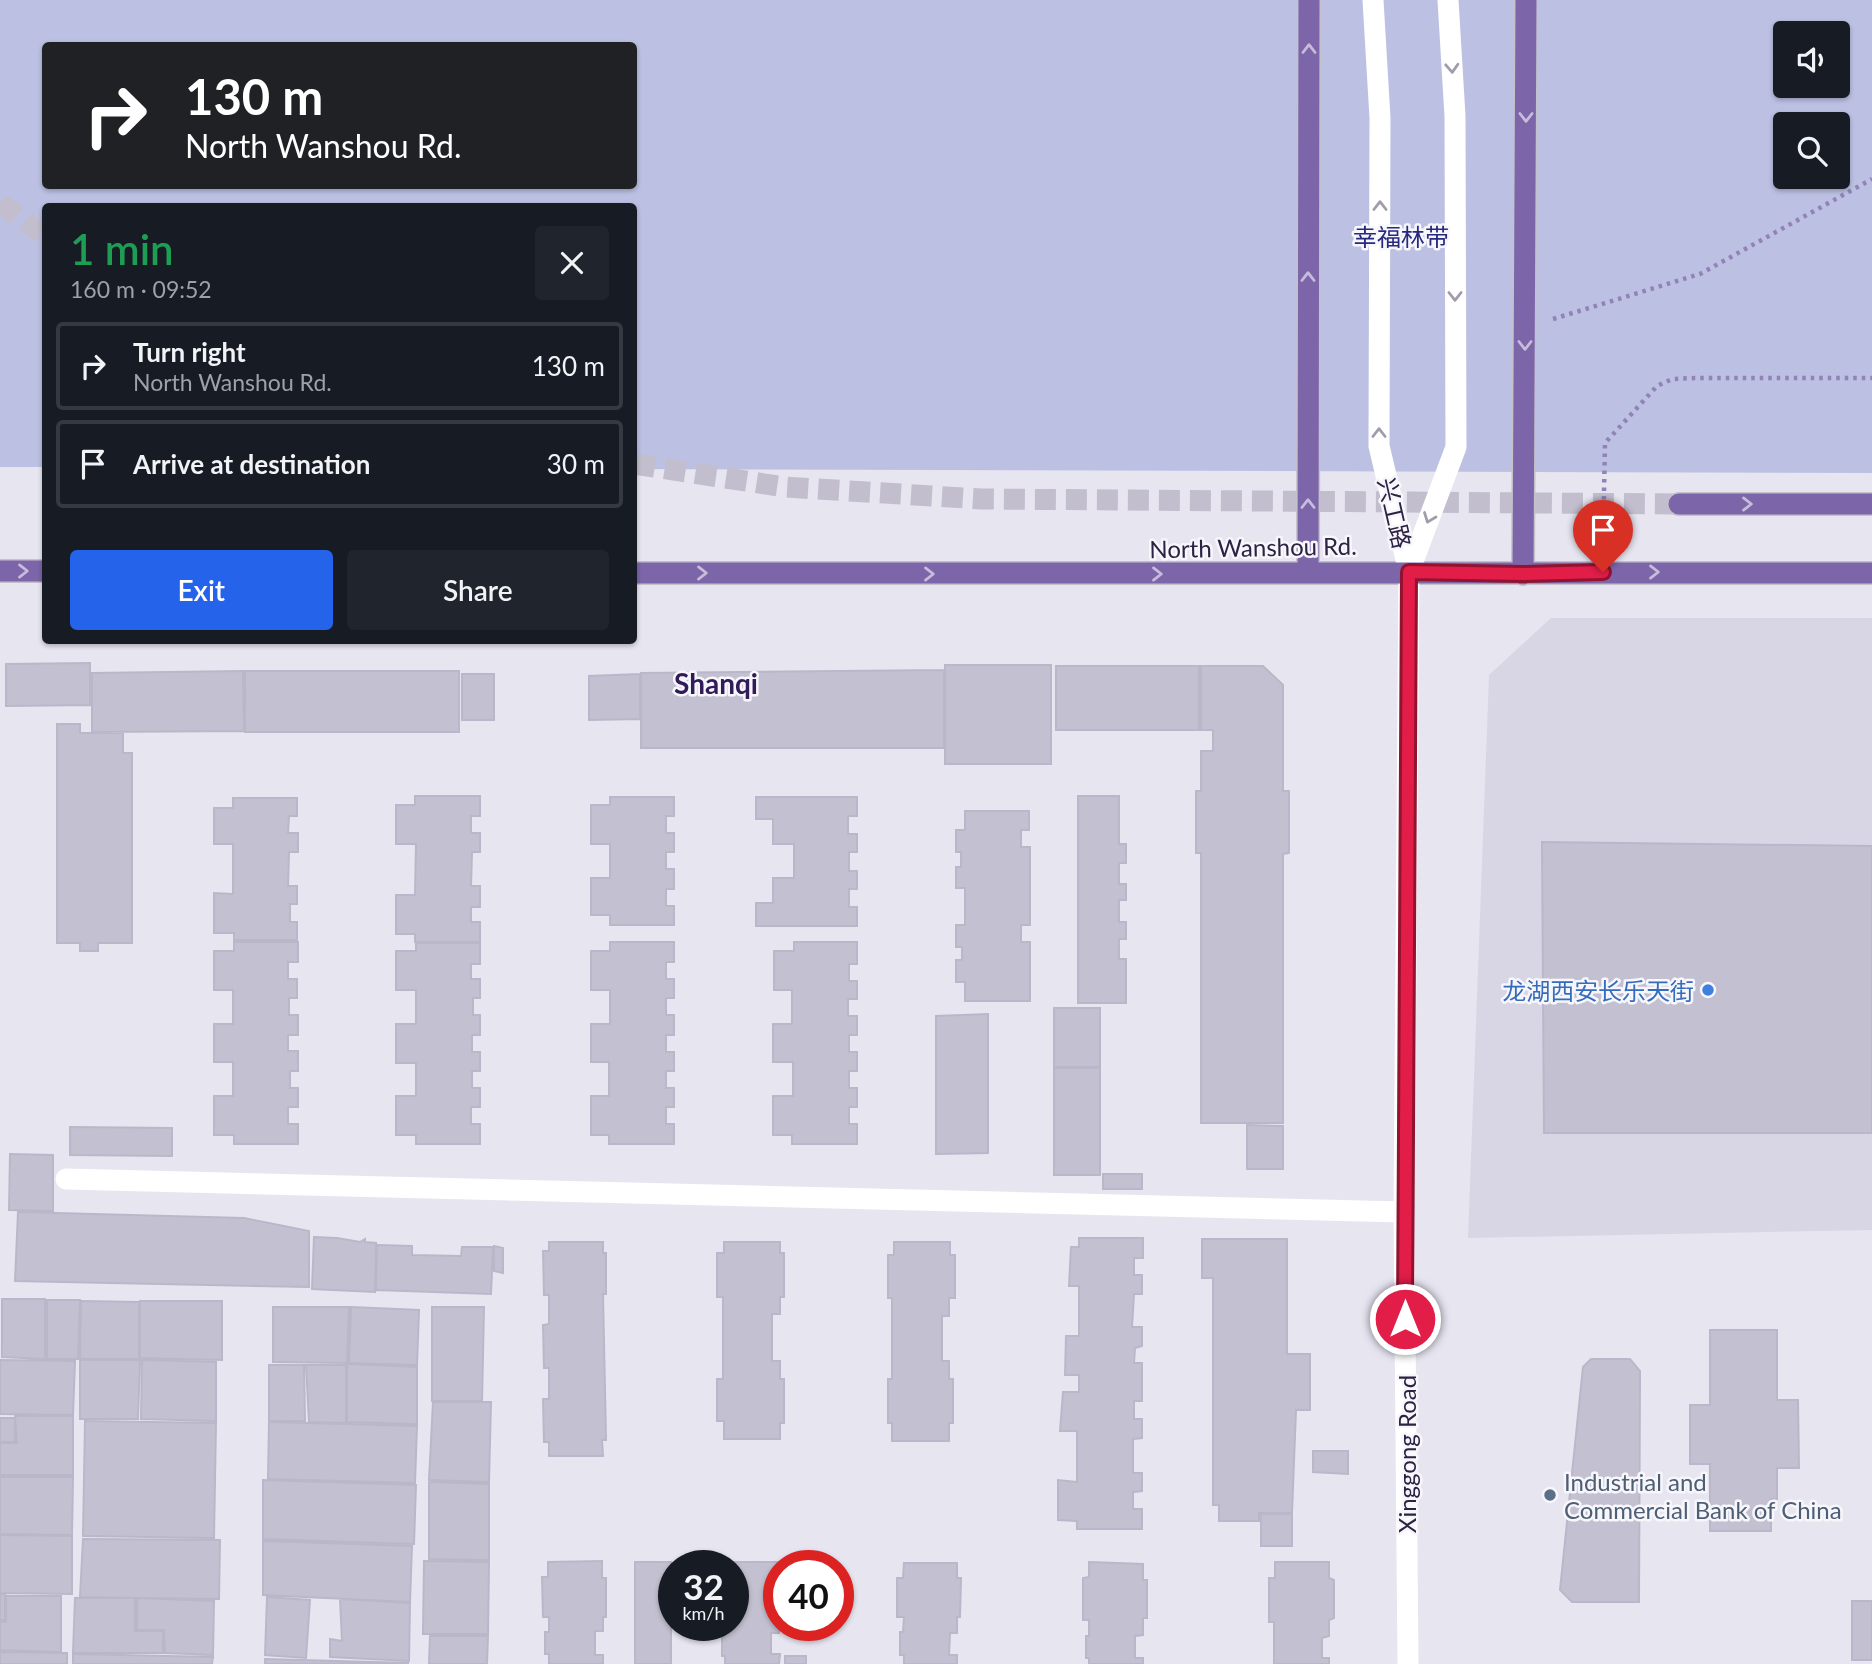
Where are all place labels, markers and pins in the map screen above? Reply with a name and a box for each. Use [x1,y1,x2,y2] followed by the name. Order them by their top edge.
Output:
[1573,500,1633,572] pin
[1502,976,1694,1005] place label: 龙湖西安长乐天街
[1700,982,1716,998] marker: 龙湖西安长乐天街
[1564,1467,1842,1524] place label: Industrial and Commercial Bank of China
[1542,1487,1558,1503] marker: Industrial and Commercial Bank of China

